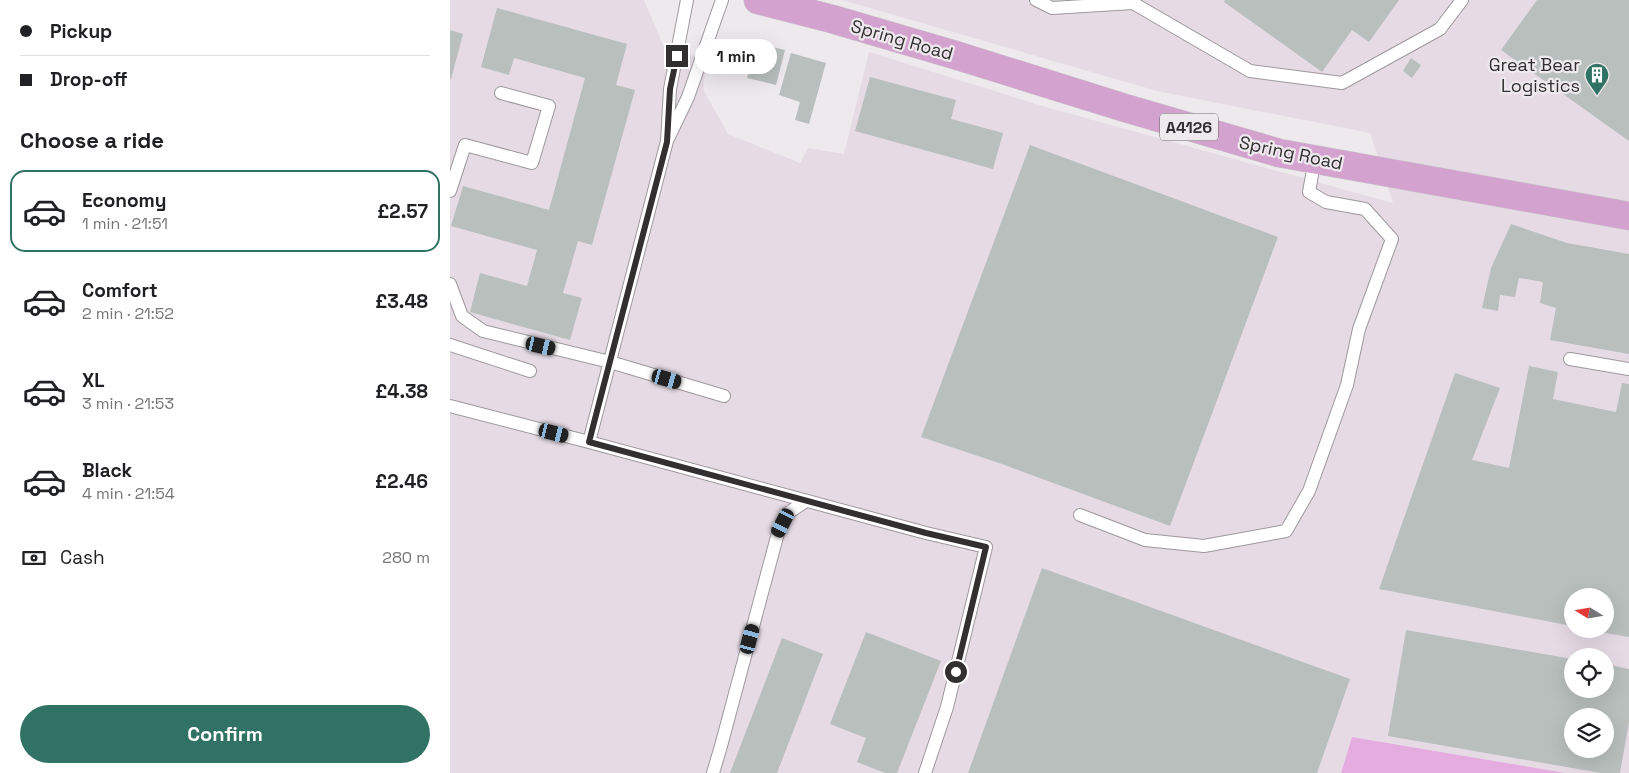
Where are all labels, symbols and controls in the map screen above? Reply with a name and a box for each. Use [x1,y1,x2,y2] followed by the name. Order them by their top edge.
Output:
[848,14,956,65] street label: Spring Road
[50,19,112,44] text: Pickup
[694,38,777,74] callout: 1 min
[666,45,688,67] route end
[716,46,756,67] text: 1 min
[1489,53,1580,97] place label: Great Bear Logistics
[1584,62,1610,96] building icon: Great Bear Logistics
[50,67,128,92] text: Drop-off
[1160,114,1218,140] road number: A4126
[20,126,164,154] text: Choose a ride
[1237,130,1345,175] street label: Spring Road
[82,188,166,213] text: Economy
[22,189,67,234] icon: car
[377,199,428,224] text: £2.57
[82,213,168,234] text: 1 min · 21:51
[82,278,158,303] text: Comfort
[22,279,67,324] icon: car
[375,289,428,314] text: £3.48
[82,303,174,324] text: 2 min · 21:52
[524,335,557,357] car
[82,368,105,393] text: XL
[650,368,683,390] car
[22,369,67,414] icon: car
[375,379,428,404] text: £4.38
[82,393,174,414] text: 3 min · 21:53
[537,422,570,444] car
[82,458,132,483] text: Black
[22,459,67,504] icon: car
[375,469,428,494] text: £2.46
[82,483,175,504] text: 4 min · 21:54
[769,506,796,540] car
[20,544,48,572] icon: cash
[60,545,105,570] text: Cash
[382,547,430,568] text: 280 m
[1564,588,1614,638] north arrow
[1564,588,1614,758] map controls
[738,623,761,655] car
[1564,648,1614,698] button: locate
[945,661,967,683] route start
[20,705,430,763] button: Confirm
[1564,708,1614,758] button: layers

